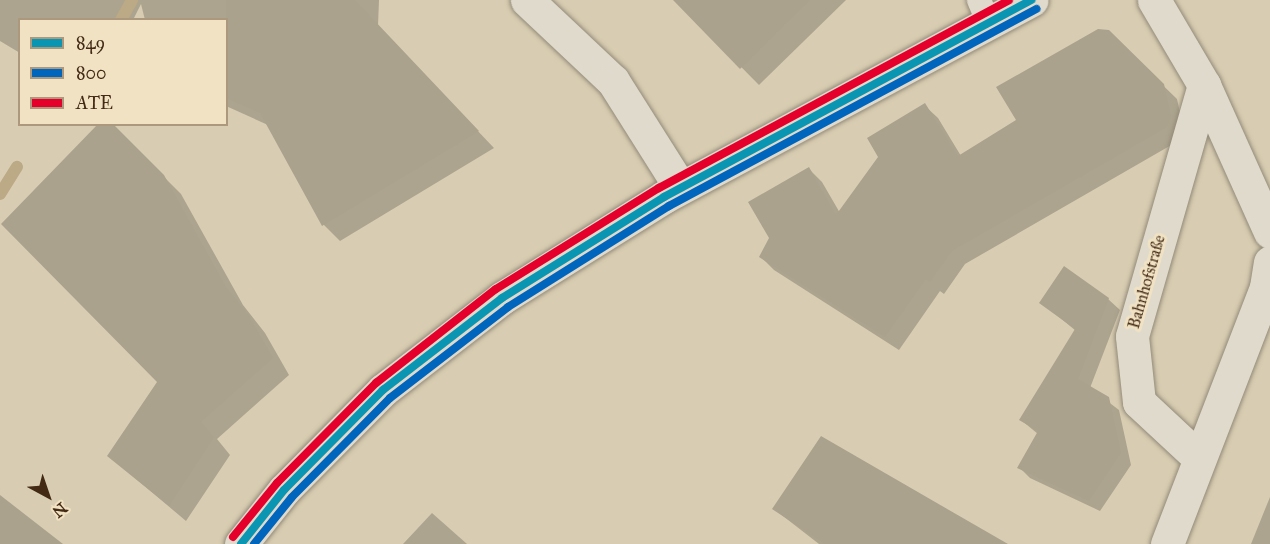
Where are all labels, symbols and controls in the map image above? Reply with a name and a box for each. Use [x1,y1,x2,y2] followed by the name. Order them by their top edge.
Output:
[18,18,228,126] legend
[76,32,105,54] text: 849
[76,62,107,84] text: 800
[76,92,113,114] text: ATE
[1124,233,1170,331] street label: Bahnhofstraße
[18,466,78,526] north arrow
[49,499,71,522] text: N

